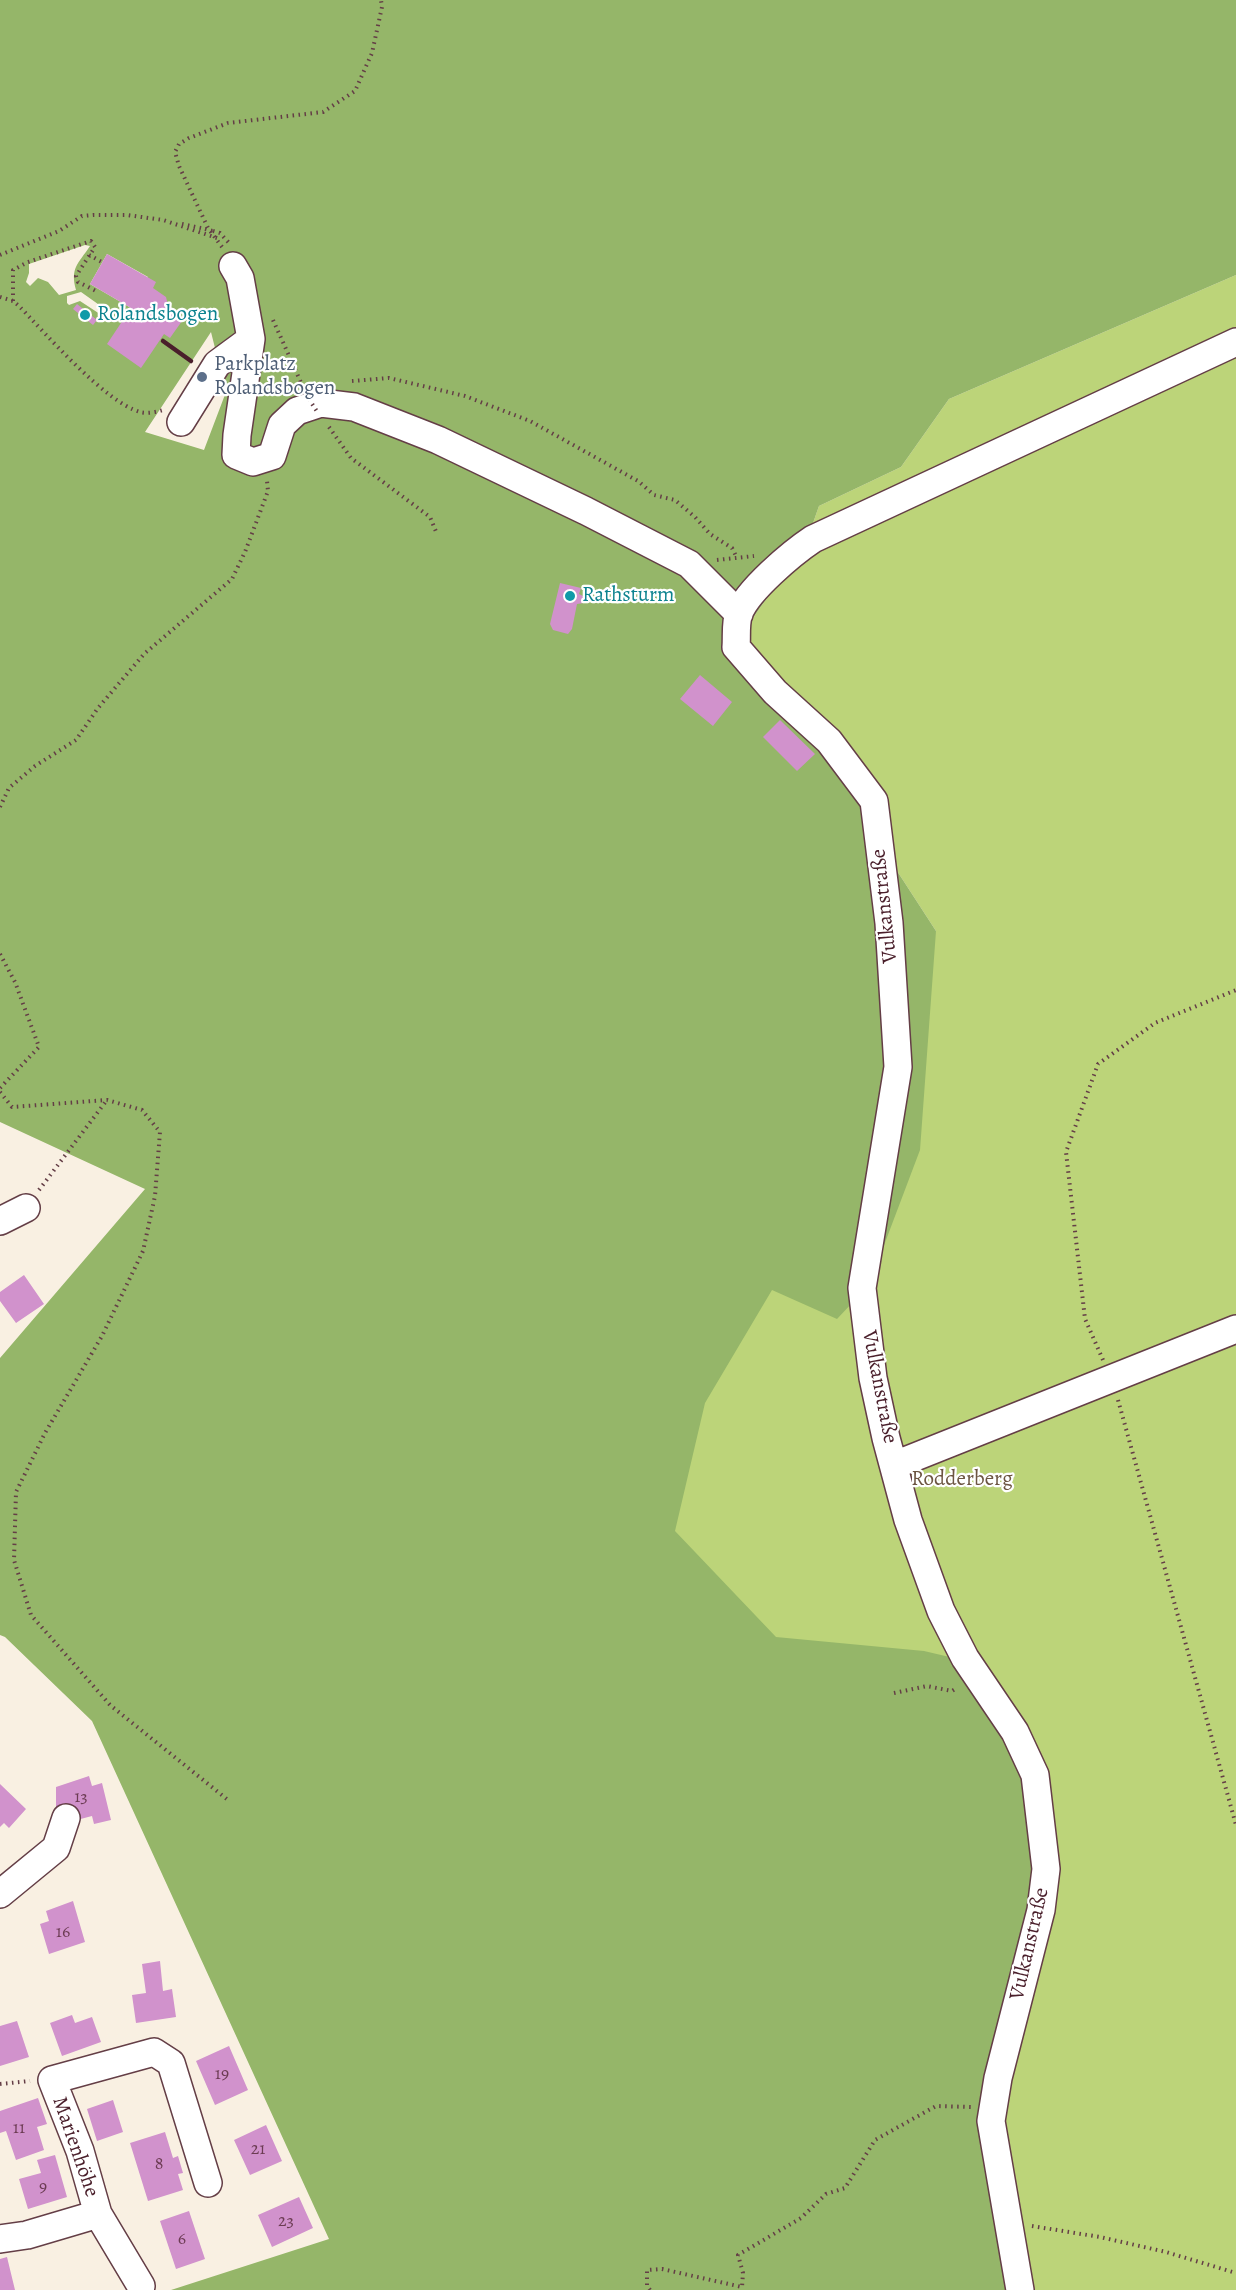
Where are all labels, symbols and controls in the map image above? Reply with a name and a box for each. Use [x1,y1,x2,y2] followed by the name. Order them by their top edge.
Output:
[97,302,218,328] place label: Rolandsbogen
[78,308,92,322] marker: Rolandsbogen
[214,352,335,402] place label: Parkplatz Rolandsbogen
[195,370,209,384] marker: Parkplatz Rolandsbogen
[582,583,675,609] place label: Rathsturm
[563,589,577,603] marker: Rathsturm
[866,848,904,964] street label: Vulkanstraße
[856,1328,902,1446] street label: Vulkanstraße
[911,1467,1013,1493] park label: Rodderberg
[74,1787,88,1809] house number: 13
[1005,1885,1055,2003] street label: Vulkanstraße
[56,1922,70,1944] house number: 16
[215,2064,229,2086] house number: 19
[46,2093,104,2201] street label: Marienhöhe
[13,2118,25,2140] house number: 11
[251,2139,265,2161] house number: 21
[155,2154,163,2176] house number: 8
[39,2177,47,2199] house number: 9
[278,2211,294,2233] house number: 23
[178,2229,186,2251] house number: 6

